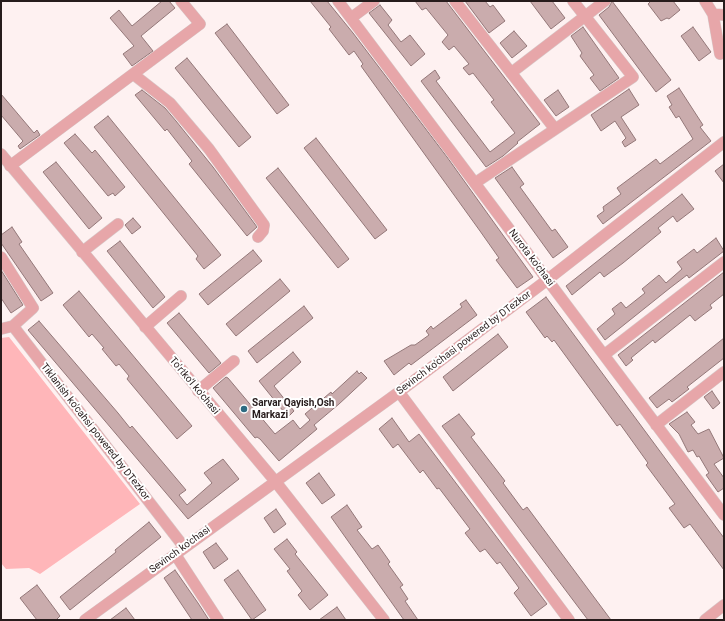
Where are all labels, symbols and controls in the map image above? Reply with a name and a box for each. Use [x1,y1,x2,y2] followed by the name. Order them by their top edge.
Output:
[506,227,556,289] street label: Nurota ko'chasi
[395,289,533,397] street label: Sevinch ko'chasi powered by DTezkor
[166,355,222,417] street label: To'rtko'l ko'chasi
[38,361,152,503] street label: Tiklanish ko'cahsi powered by DTezkor
[252,397,334,420] place label: Sarvar Qayish,Osh Markazi
[239,404,249,414] marker: Sarvar Qayish,Osh Markazi
[147,524,213,576] street label: Sevinch ko'chasi

